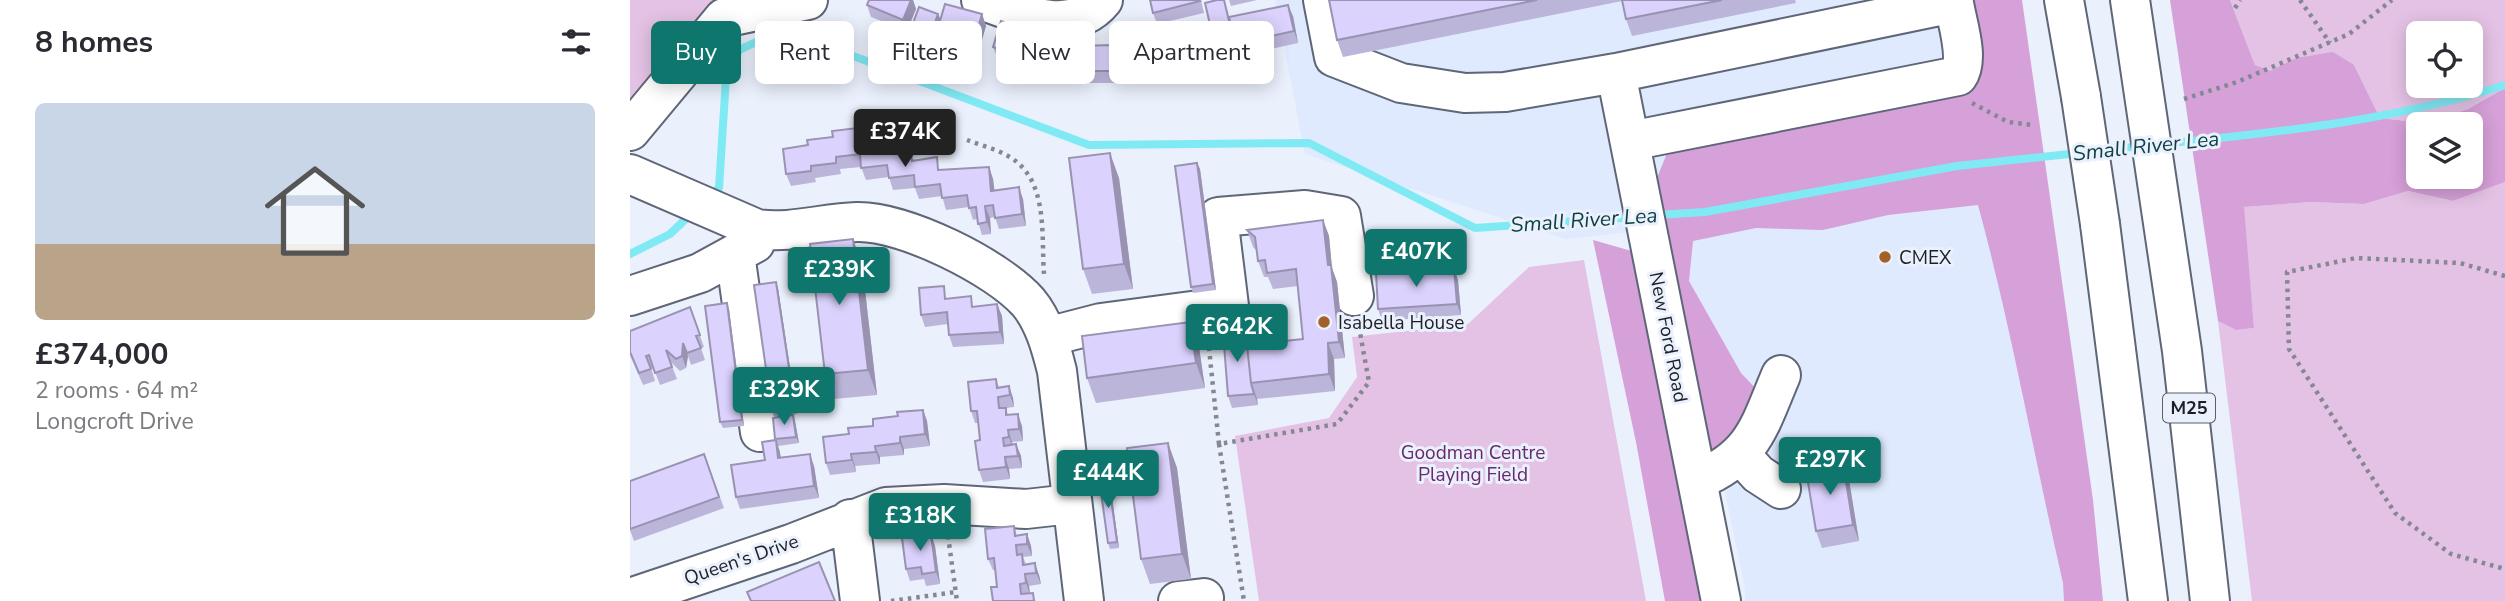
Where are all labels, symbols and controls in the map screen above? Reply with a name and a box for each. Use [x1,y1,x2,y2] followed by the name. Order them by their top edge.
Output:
[651,21,741,84] chip: Buy
[755,21,854,84] chip: Rent
[868,21,982,84] chip: Filters
[996,21,1095,84] chip: New
[1109,21,1274,84] chip: Apartment
[2406,21,2483,189] map controls
[2406,21,2483,98] button: locate
[35,22,153,63] text: 8 homes
[557,23,595,61] icon: filters
[856,110,954,169] pin: £374K
[2406,112,2483,189] button: layers
[870,116,940,147] text: £374K
[2071,124,2221,168] water label: Small River Lea
[252,148,378,274] icon: home
[1510,201,1658,239] water label: Small River Lea
[1367,230,1465,289] pin: £407K
[1381,236,1451,267] text: £407K
[1899,245,1952,271] place label: CMEX
[790,247,888,307] pin: £239K
[1877,249,1893,265] marker: CMEX
[804,254,874,285] text: £239K
[1643,270,1693,405] street label: New Ford Road
[1188,304,1286,364] pin: £642K
[1338,310,1464,336] place label: Isabella House
[1202,311,1272,342] text: £642K
[1316,314,1332,330] marker: Isabella House
[35,334,168,375] text: £374,000
[735,368,833,427] pin: £329K
[749,374,819,405] text: £329K
[35,375,198,406] text: 2 rooms · 64 m²
[2163,394,2215,422] road number: M25
[35,406,194,437] text: Longcroft Drive
[1781,438,1879,497] pin: £297K
[1401,440,1545,488] park label: Goodman Centre Playing Field
[1795,444,1865,475] text: £297K
[1059,450,1157,510] pin: £444K
[1073,457,1143,488] text: £444K
[871,494,969,553] pin: £318K
[885,500,955,531] text: £318K
[681,528,802,592] street label: Queen's Drive

